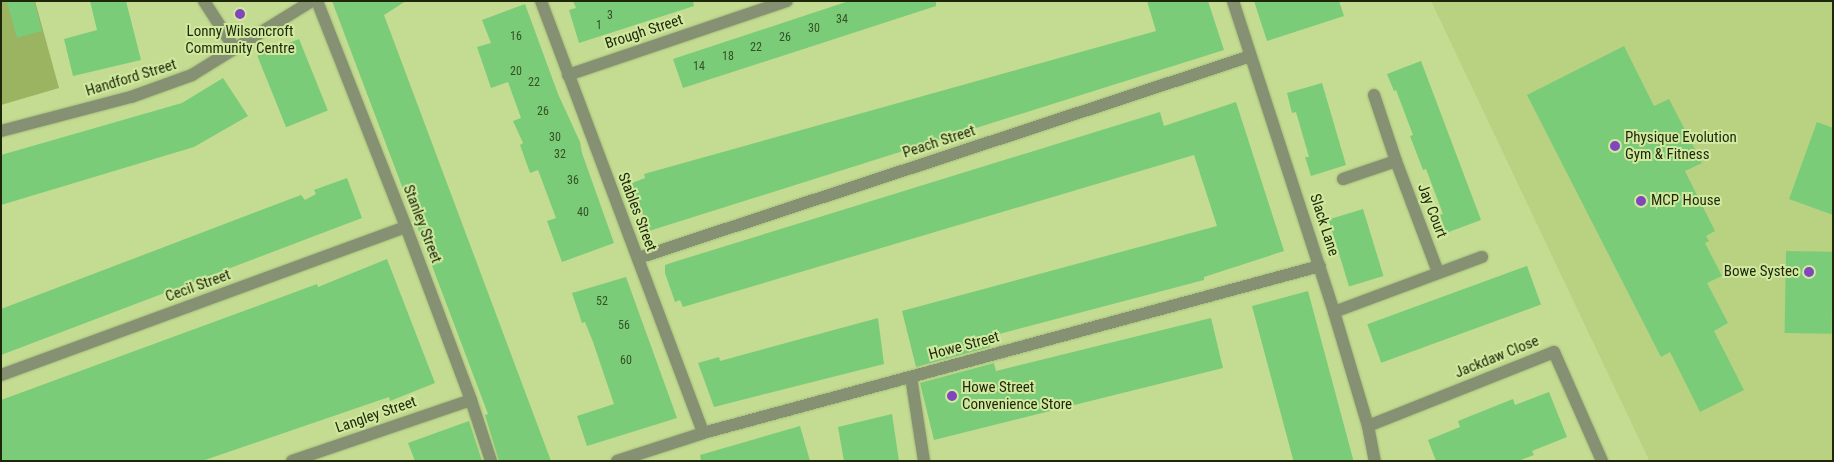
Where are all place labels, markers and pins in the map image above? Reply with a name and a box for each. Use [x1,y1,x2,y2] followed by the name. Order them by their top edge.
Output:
[234,8,246,20] marker: Lonny Wilsoncroft Community Centre
[185,22,295,57] place label: Lonny Wilsoncroft Community Centre
[1625,128,1737,163] place label: Physique Evolution Gym & Fitness
[1609,140,1621,152] marker: Physique Evolution Gym & Fitness
[1651,192,1721,210] place label: MCP House
[1635,195,1647,207] marker: MCP House
[1724,263,1799,281] place label: Bowe Systec
[1803,266,1815,278] marker: Bowe Systec
[962,378,1072,413] place label: Howe Street Convenience Store
[946,390,958,402] marker: Howe Street Convenience Store

